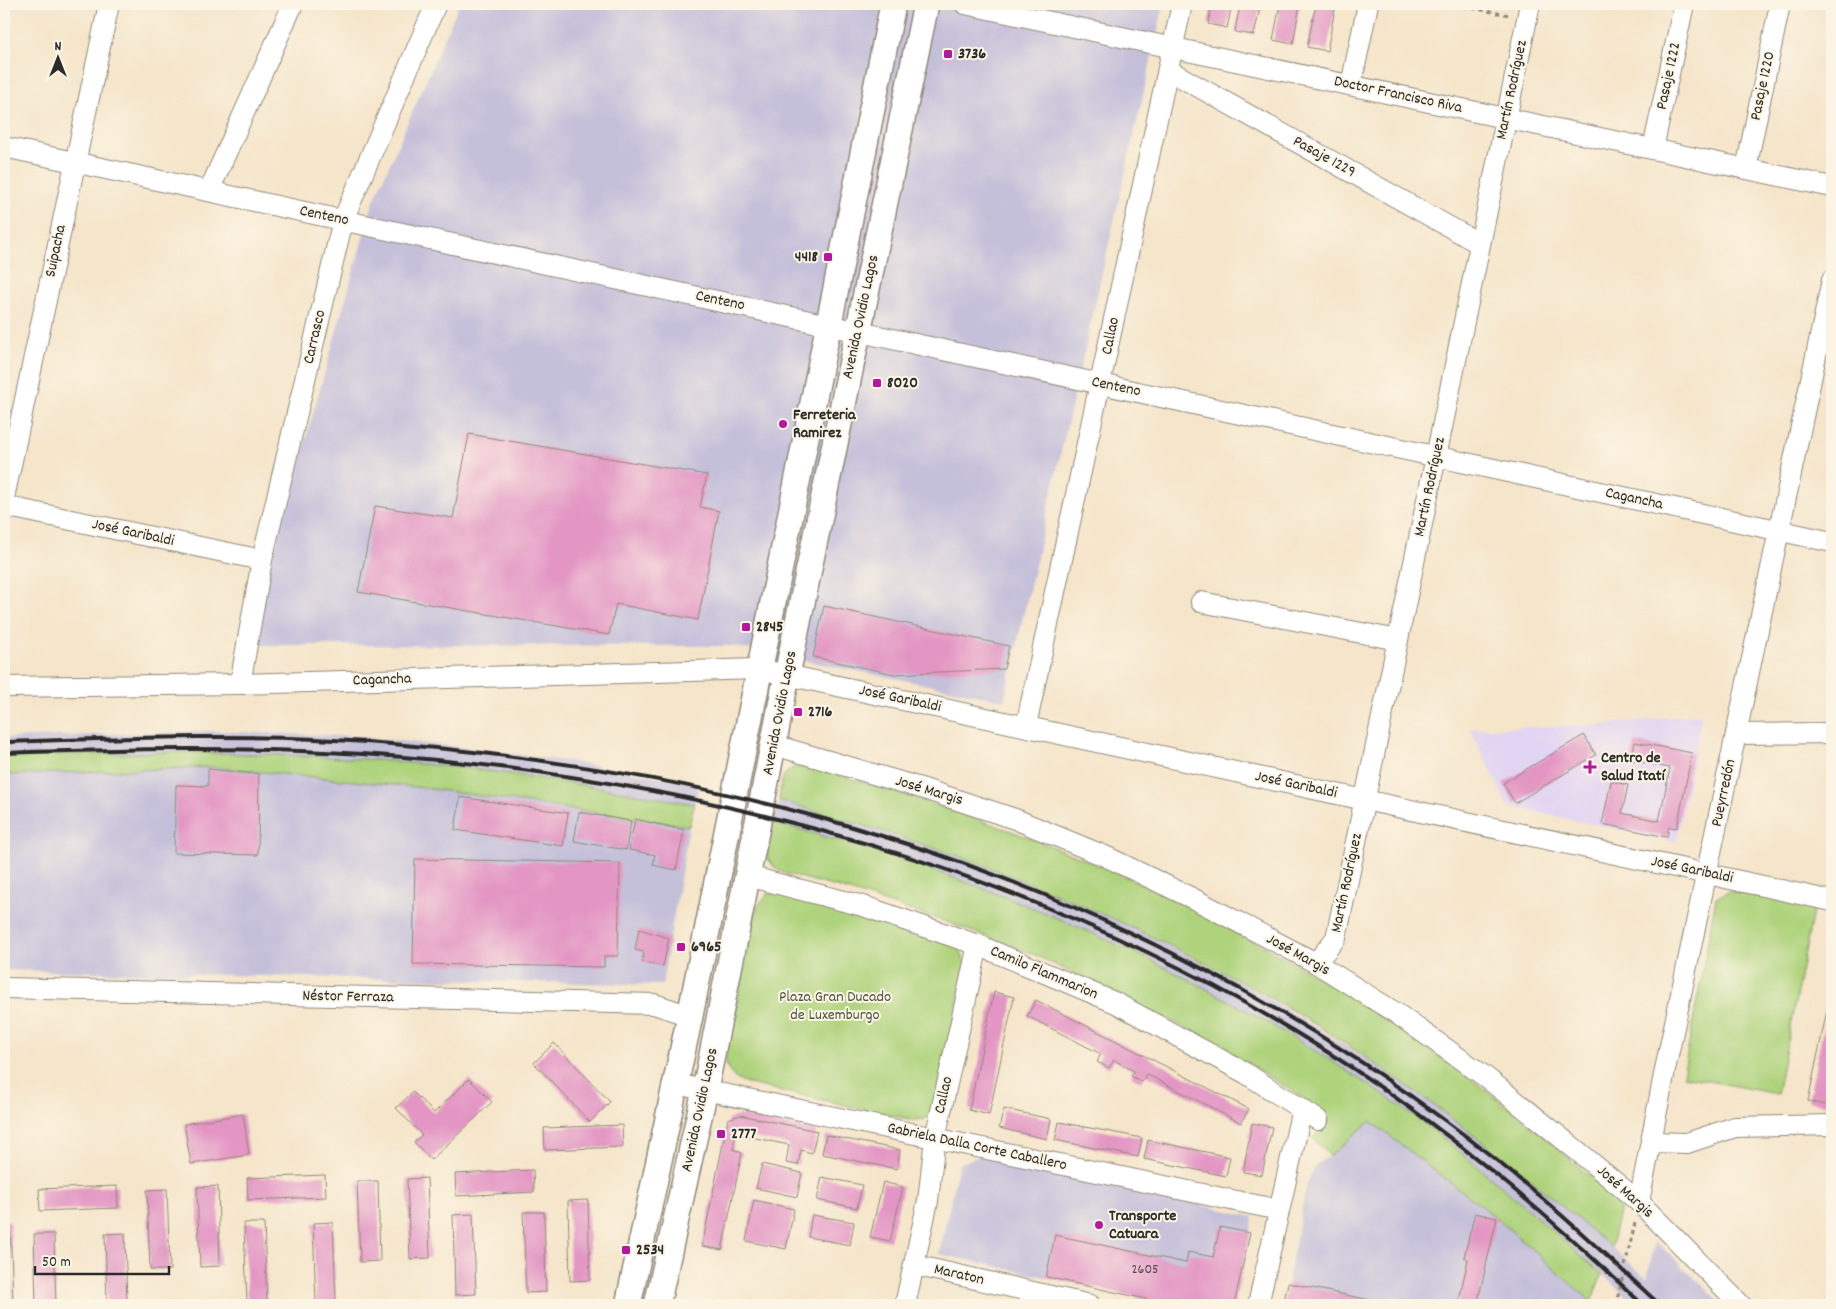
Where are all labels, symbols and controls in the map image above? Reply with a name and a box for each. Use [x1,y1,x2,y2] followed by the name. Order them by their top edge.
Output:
[32,32,82,82] north arrow
[55,37,62,57] text: N
[1490,38,1534,142] street label: Martín Rodríguez
[1651,40,1687,112] street label: Pasaje 1222
[958,43,986,66] place label: 3736
[942,48,954,60] marker: 3736
[1744,49,1782,123] street label: Pasaje 1220
[1332,70,1465,120] street label: Doctor Francisco Riva
[1288,130,1360,184] street label: Pasaje 1229
[297,200,351,232] street label: Centeno
[39,222,73,279] street label: Suipacha
[795,246,819,269] place label: 4418
[822,251,834,263] marker: 4418
[837,253,885,381] street label: Avenida Ovidio Lagos
[693,285,747,317] street label: Centeno
[298,308,332,366] street label: Carrasco
[1096,315,1126,357] street label: Callao
[1089,371,1143,403] street label: Centeno
[887,372,918,395] place label: 8020
[871,377,883,389] marker: 8020
[793,404,857,445] place label: Ferreteria Ramirez
[777,418,789,430] marker: Ferreteria Ramirez
[1408,435,1452,539] street label: Martín Rodríguez
[1603,482,1666,516] street label: Cagancha
[90,513,176,553] street label: José Garibaldi
[756,616,783,639] place label: 2845
[740,621,752,633] marker: 2845
[757,649,803,777] street label: Avenida Ovidio Lagos
[352,667,412,693] street label: Cagancha
[857,679,943,719] street label: José Garibaldi
[808,701,833,724] place label: 2716
[792,706,804,718] marker: 2716
[1601,747,1667,788] place label: Centro de Salud Itatí
[1706,757,1742,829] street label: Pueyrredón
[1583,760,1597,774] marker: Centro de Salud Itatí
[1253,765,1339,805] street label: José Garibaldi
[892,770,966,812] street label: José Margis
[1325,831,1369,935] street label: Martín Rodríguez
[1649,850,1735,890] street label: José Garibaldi
[1262,928,1334,982] street label: José Margis
[691,936,721,959] place label: 6965
[986,940,1102,1006] street label: Camilo Flammarion
[675,941,687,953] marker: 6965
[302,985,394,1009] street label: Néstor Ferraza
[779,986,891,1027] park label: Plaza Gran Ducado de Luxemburgo
[676,1046,724,1174] street label: Avenida Ovidio Lagos
[929,1074,959,1116] street label: Callao
[885,1117,1069,1177] street label: Gabriela Dalla Corte Caballero
[731,1123,756,1146] place label: 2777
[715,1128,727,1140] marker: 2777
[1591,1160,1659,1224] street label: José Margis
[1109,1205,1176,1246] place label: Transporte Catuara
[1093,1219,1105,1231] marker: Transporte Catuara
[636,1239,664,1262] place label: 2534
[35,1244,169,1276] scale bar
[620,1244,632,1256] marker: 2534
[42,1252,71,1274] text: 50 m
[932,1258,986,1292] street label: Maraton
[1131,1260,1159,1280] house number: 2605

